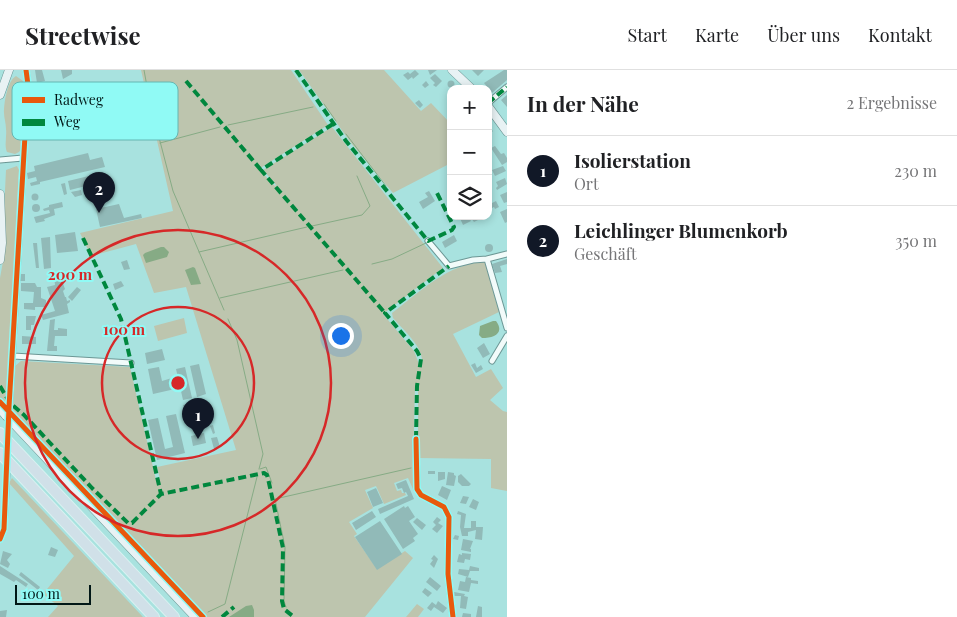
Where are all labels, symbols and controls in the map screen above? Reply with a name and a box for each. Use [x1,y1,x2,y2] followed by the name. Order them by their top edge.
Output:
[25,19,141,51] text: Streetwise
[627,23,667,47] text: Start
[695,23,739,47] text: Karte
[767,23,840,47] text: Über uns
[868,23,932,47] text: Kontakt
[12,82,178,140] legend
[447,85,492,220] map controls
[447,85,492,130] button: +
[527,89,639,117] text: In der Nähe
[54,90,104,109] text: Radweg
[846,92,937,113] text: 2 Ergebnisse
[53,112,81,131] text: Weg
[447,130,492,175] button: −
[574,147,691,173] text: Isolierstation
[540,160,546,181] text: 1
[894,160,937,181] text: 230 m
[83,172,115,213] pin: 2
[574,173,599,194] text: Ort
[447,175,492,220] button: layers
[574,217,788,243] text: Leichlinger Blumenkorb
[539,230,547,251] text: 2
[895,230,937,251] text: 350 m
[574,243,637,264] text: Geschäft
[48,264,93,284] text: 200 m
[103,319,146,339] text: 100 m
[328,323,354,349] your location
[169,374,187,392] centre of rings
[182,398,214,439] pin: 1
[15,582,91,605] scale bar
[22,584,60,603] text: 100 m

